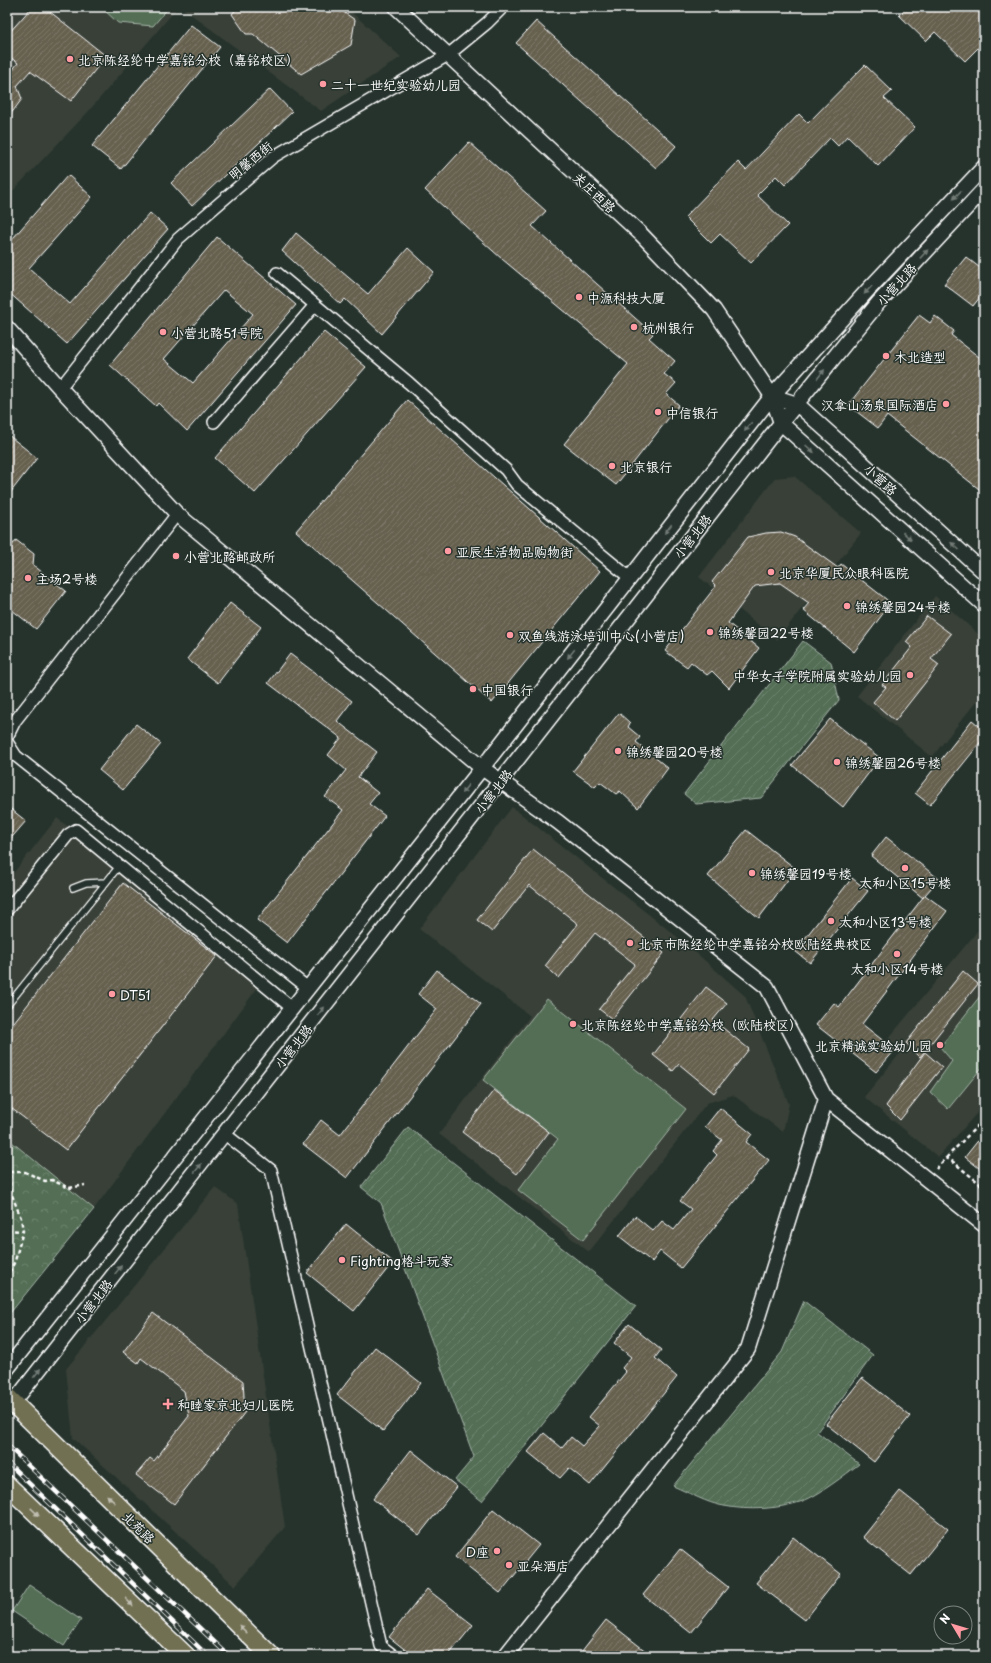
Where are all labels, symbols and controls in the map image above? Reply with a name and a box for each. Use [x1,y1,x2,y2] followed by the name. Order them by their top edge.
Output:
[78,50,299,69] place label: 北京陈经纶中学嘉铭分校（嘉铭校区）
[65,54,75,64] marker: 北京陈经纶中学嘉铭分校（嘉铭校区）
[331,75,461,94] place label: 二十一世纪实验幼儿园
[318,79,328,89] marker: 二十一世纪实验幼儿园
[224,136,276,184] street label: 明馨西街
[570,167,620,217] street label: 关庄西路
[953,191,962,200] one-way arrow
[919,249,929,259] one-way arrow
[872,258,920,310] street label: 小营北路
[863,285,873,295] one-way arrow
[587,288,665,307] place label: 中源科技大厦
[574,292,584,302] marker: 中源科技大厦
[642,318,694,337] place label: 杭州银行
[629,322,639,332] marker: 杭州银行
[171,323,263,342] place label: 小营北路51号院
[158,327,168,337] marker: 小营北路51号院
[894,347,946,366] place label: 木北造型
[881,351,891,361] marker: 木北造型
[817,368,826,379] one-way arrow
[821,395,938,414] place label: 汉拿山汤泉国际酒店
[941,399,951,409] marker: 汉拿山汤泉国际酒店
[666,403,718,422] place label: 中信银行
[653,407,663,417] marker: 中信银行
[744,421,753,432] one-way arrow
[805,445,815,454] one-way arrow
[620,457,672,476] place label: 北京银行
[860,459,902,499] street label: 小营路
[607,461,617,471] marker: 北京银行
[669,510,715,562] street label: 小营北路
[664,524,673,535] one-way arrow
[902,531,912,541] one-way arrow
[950,541,960,551] one-way arrow
[456,542,573,561] place label: 亚辰生活物品购物街
[443,546,453,556] marker: 亚辰生活物品购物街
[184,547,275,566] place label: 小营北路邮政所
[171,551,181,561] marker: 小营北路邮政所
[779,563,909,582] place label: 北京华厦民众眼科医院
[766,567,776,577] marker: 北京华厦民众眼科医院
[36,569,97,588] place label: 主场2号楼
[23,573,33,583] marker: 主场2号楼
[855,597,950,616] place label: 锦绣馨园24号楼
[842,601,852,611] marker: 锦绣馨园24号楼
[718,623,814,642] place label: 锦绣馨园22号楼
[518,626,684,645] place label: 双鱼线游泳培训中心(小营店)
[705,627,715,637] marker: 锦绣馨园22号楼
[505,630,515,640] marker: 双鱼线游泳培训中心(小营店)
[567,648,575,659] one-way arrow
[733,666,902,685] place label: 中华女子学院附属实验幼儿园
[905,670,915,680] marker: 中华女子学院附属实验幼儿园
[481,680,533,699] place label: 中国银行
[468,684,478,694] marker: 中国银行
[626,742,723,761] place label: 锦绣馨园20号楼
[613,746,623,756] marker: 锦绣馨园20号楼
[845,753,941,772] place label: 锦绣馨园26号楼
[832,757,842,767] marker: 锦绣馨园26号楼
[470,765,516,817] street label: 小营北路
[461,783,469,794] one-way arrow
[900,863,910,873] marker: 太和小区15号楼
[760,864,851,883] place label: 锦绣馨园19号楼
[747,868,757,878] marker: 锦绣馨园19号楼
[859,873,951,892] place label: 太和小区15号楼
[839,912,931,931] place label: 太和小区13号楼
[826,916,836,926] marker: 太和小区13号楼
[638,934,872,953] place label: 北京市陈经纶中学嘉铭分校欧陆经典校区
[625,938,635,948] marker: 北京市陈经纶中学嘉铭分校欧陆经典校区
[892,949,902,959] marker: 太和小区14号楼
[851,959,943,978] place label: 太和小区14号楼
[120,985,151,1004] place label: DT51
[107,989,117,999] marker: DT51
[317,1005,325,1016] one-way arrow
[581,1015,802,1034] place label: 北京陈经纶中学嘉铭分校（欧陆校区）
[568,1019,578,1029] marker: 北京陈经纶中学嘉铭分校（欧陆校区）
[270,1020,316,1072] street label: 小营北路
[815,1036,932,1055] place label: 北京精诚实验幼儿园
[935,1040,945,1050] marker: 北京精诚实验幼儿园
[193,1163,201,1173] one-way arrow
[350,1251,453,1270] place label: Fighting格斗玩家
[337,1255,347,1265] marker: Fighting格斗玩家
[113,1265,122,1276] one-way arrow
[70,1275,116,1327] street label: 小营北路
[33,1367,42,1378] one-way arrow
[177,1395,294,1414] place label: 和睦家京北妇儿医院
[162,1398,174,1410] marker: 和睦家京北妇儿医院
[106,1494,116,1503] one-way arrow
[118,1507,160,1547] street label: 北苑路
[30,1508,40,1517] one-way arrow
[466,1542,489,1561] place label: D座
[492,1546,502,1556] marker: D座
[517,1556,569,1575] place label: 亚朵酒店
[504,1560,514,1570] marker: 亚朵酒店
[124,1597,134,1607] one-way arrow
[933,1605,973,1645] north arrow
[935,1610,954,1627] text: N
[238,1624,248,1634] one-way arrow

